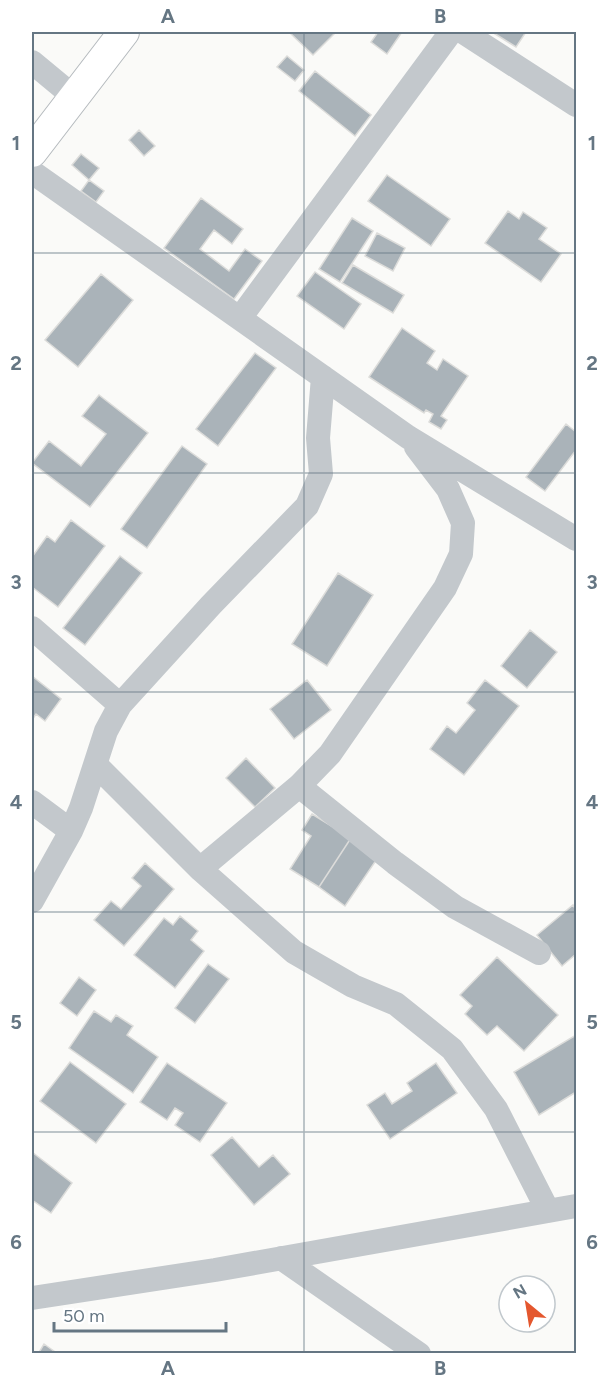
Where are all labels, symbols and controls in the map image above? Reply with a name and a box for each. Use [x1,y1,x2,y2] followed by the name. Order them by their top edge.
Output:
[161,4,176,28] text: A
[434,4,446,28] text: B
[12,131,20,155] text: 1
[588,131,596,155] text: 1
[10,351,22,375] text: 2
[586,351,598,375] text: 2
[10,570,22,594] text: 3
[586,570,598,594] text: 3
[10,790,23,814] text: 4
[586,790,599,814] text: 4
[10,1010,22,1034] text: 5
[586,1010,598,1034] text: 5
[10,1230,22,1254] text: 6
[586,1230,598,1254] text: 6
[497,1274,557,1334] north arrow
[510,1280,530,1303] text: N
[54,1295,226,1333] scale bar
[63,1305,105,1327] text: 50 m
[161,1356,176,1380] text: A
[434,1356,446,1380] text: B

